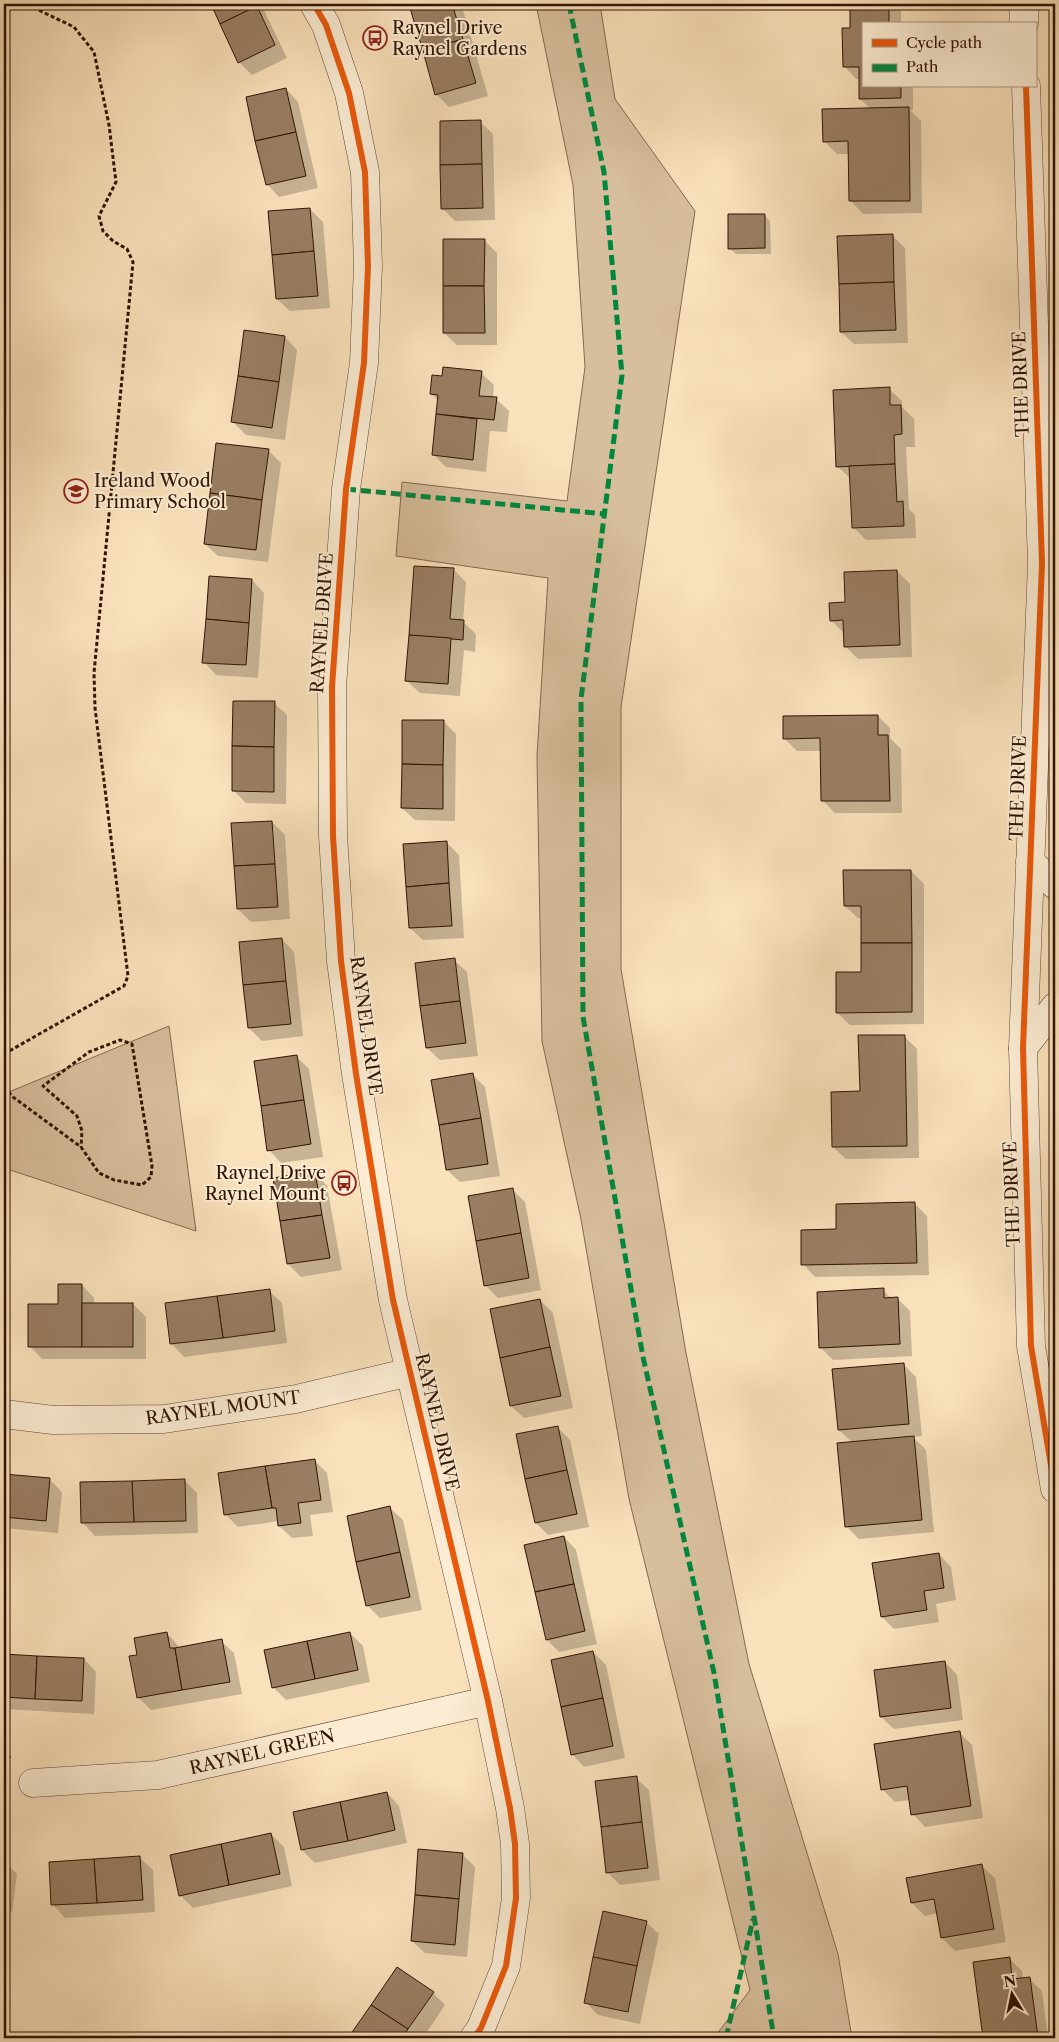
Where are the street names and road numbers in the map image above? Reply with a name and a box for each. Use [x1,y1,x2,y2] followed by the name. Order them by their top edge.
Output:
[1008,331,1034,437] street label: THE DRIVE
[306,552,338,694] street label: RAYNEL DRIVE
[1005,735,1031,841] street label: THE DRIVE
[345,955,387,1097] street label: RAYNEL DRIVE
[999,1141,1025,1247] street label: THE DRIVE
[410,1351,464,1493] street label: RAYNEL DRIVE
[144,1386,302,1430] street label: RAYNEL MOUNT
[187,1725,337,1779] street label: RAYNEL GREEN

